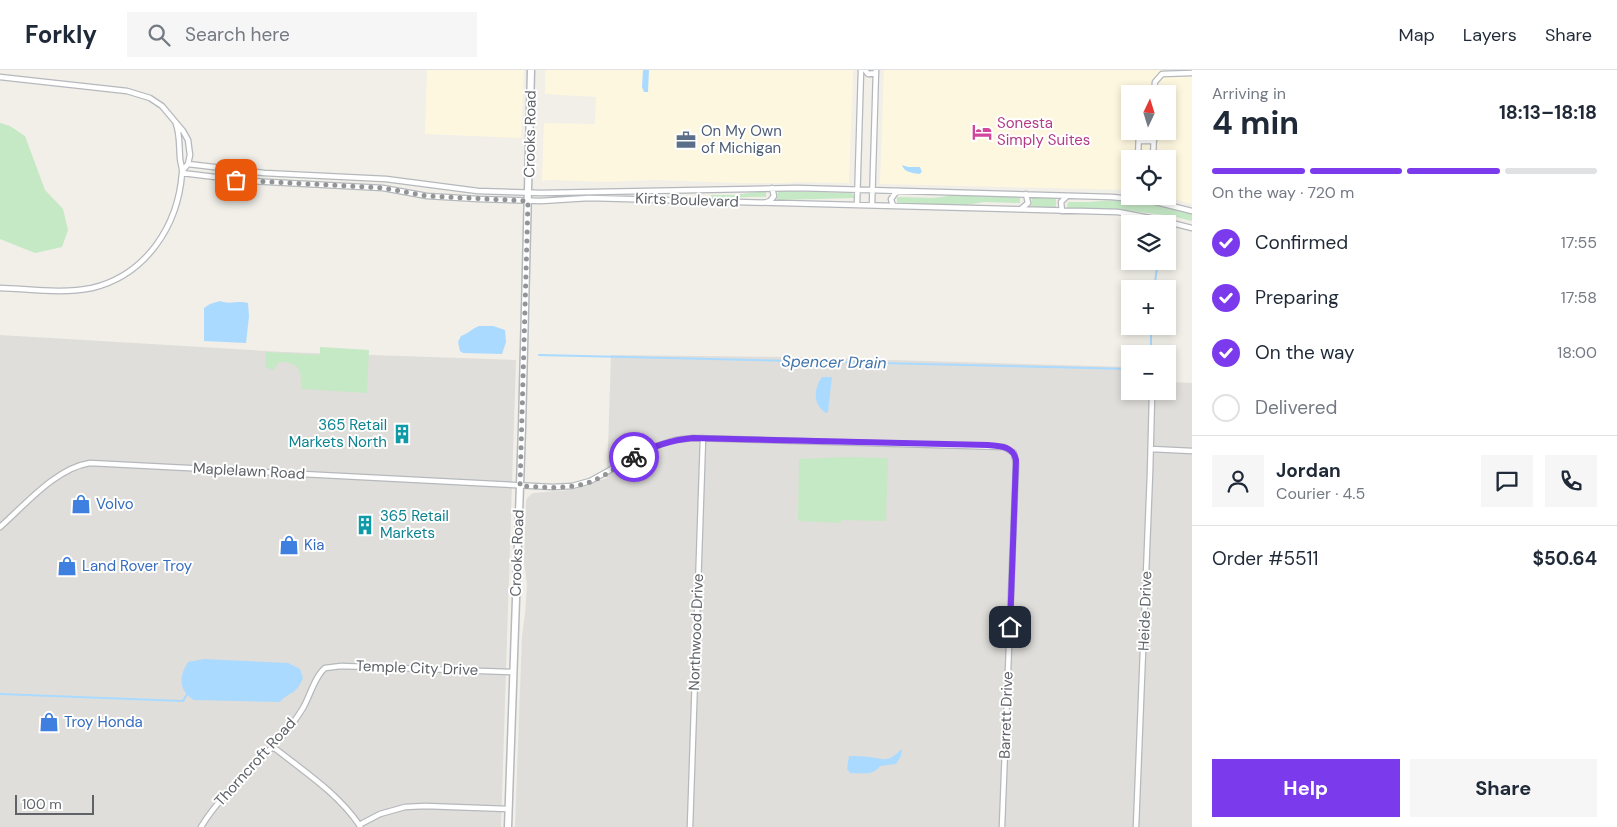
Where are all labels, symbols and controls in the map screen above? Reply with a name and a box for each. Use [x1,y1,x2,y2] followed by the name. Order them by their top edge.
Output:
[127,12,477,57] search box
[25,19,97,50] text: Forkly
[145,21,173,49] icon: search
[185,22,290,47] text: Search here
[1399,23,1435,47] text: Map
[1463,23,1517,47] text: Layers
[1545,23,1592,47] text: Share
[1212,83,1286,104] text: Arriving in
[1121,85,1176,140] north arrow
[1121,85,1176,400] map controls
[519,90,541,178] street label: Crooks Road
[1499,100,1597,125] text: 18:13–18:18
[1212,102,1299,144] text: 4 min
[997,113,1090,150] place label: Sonesta Simply Suites
[701,121,782,158] place label: On My Own of Michigan
[971,121,993,143] hotel icon: Sonesta Simply Suites
[675,129,697,151] office icon: On My Own of Michigan
[1121,150,1176,205] button: locate
[215,159,257,201] pin
[222,166,250,194] icon: bag
[1212,182,1354,203] text: On the way · 720 m
[635,188,739,212] street label: Kirts Boulevard
[1121,215,1176,270] button: layers
[1212,229,1240,257] icon: check
[1255,230,1348,255] text: Confirmed
[1561,232,1597,253] text: 17:55
[1121,280,1176,335] button: +
[1212,284,1240,312] icon: check
[1255,285,1339,310] text: Preparing
[1561,287,1597,308] text: 17:58
[1212,339,1240,367] icon: check
[1255,340,1355,365] text: On the way
[1557,342,1597,363] text: 18:00
[1121,345,1176,400] button: −
[781,351,887,373] water label: Spencer Drain
[1255,395,1337,420] text: Delivered
[289,415,387,452] place label: 365 Retail Markets North
[391,423,413,445] building icon: 365 Retail Markets North
[609,432,659,482] courier
[620,443,648,471] icon: bike
[1212,455,1264,507] button: person
[1481,455,1533,507] button: chat
[1545,455,1597,507] button: phone
[192,458,306,484] street label: Maplelawn Road
[1276,458,1341,483] text: Jordan
[1276,483,1365,504] text: Courier · 4.5
[70,493,92,515] shop icon: Volvo
[96,494,134,514] place label: Volvo
[380,506,449,543] place label: 365 Retail Markets
[505,509,529,597] street label: Crooks Road
[354,514,376,536] building icon: 365 Retail Markets
[278,534,300,556] shop icon: Kia
[304,535,325,555] place label: Kia
[1212,546,1318,571] text: Order #5511
[1532,546,1597,571] text: $50.64
[56,555,78,577] shop icon: Land Rover Troy
[82,556,193,576] place label: Land Rover Troy
[1134,571,1156,651] street label: Heide Drive
[684,573,708,691] street label: Northwood Drive
[989,606,1031,648] pin
[996,613,1024,641] icon: home
[356,656,478,680] street label: Temple City Drive
[994,671,1018,759] street label: Barrett Drive
[38,711,60,733] shop icon: Troy Honda
[64,712,143,732] place label: Troy Honda
[210,713,300,811] street label: Thorncroft Road
[1212,759,1400,817] button: Help
[1410,759,1597,817] button: Share
[15,792,94,815] scale bar
[22,795,62,813] text: 100 m

